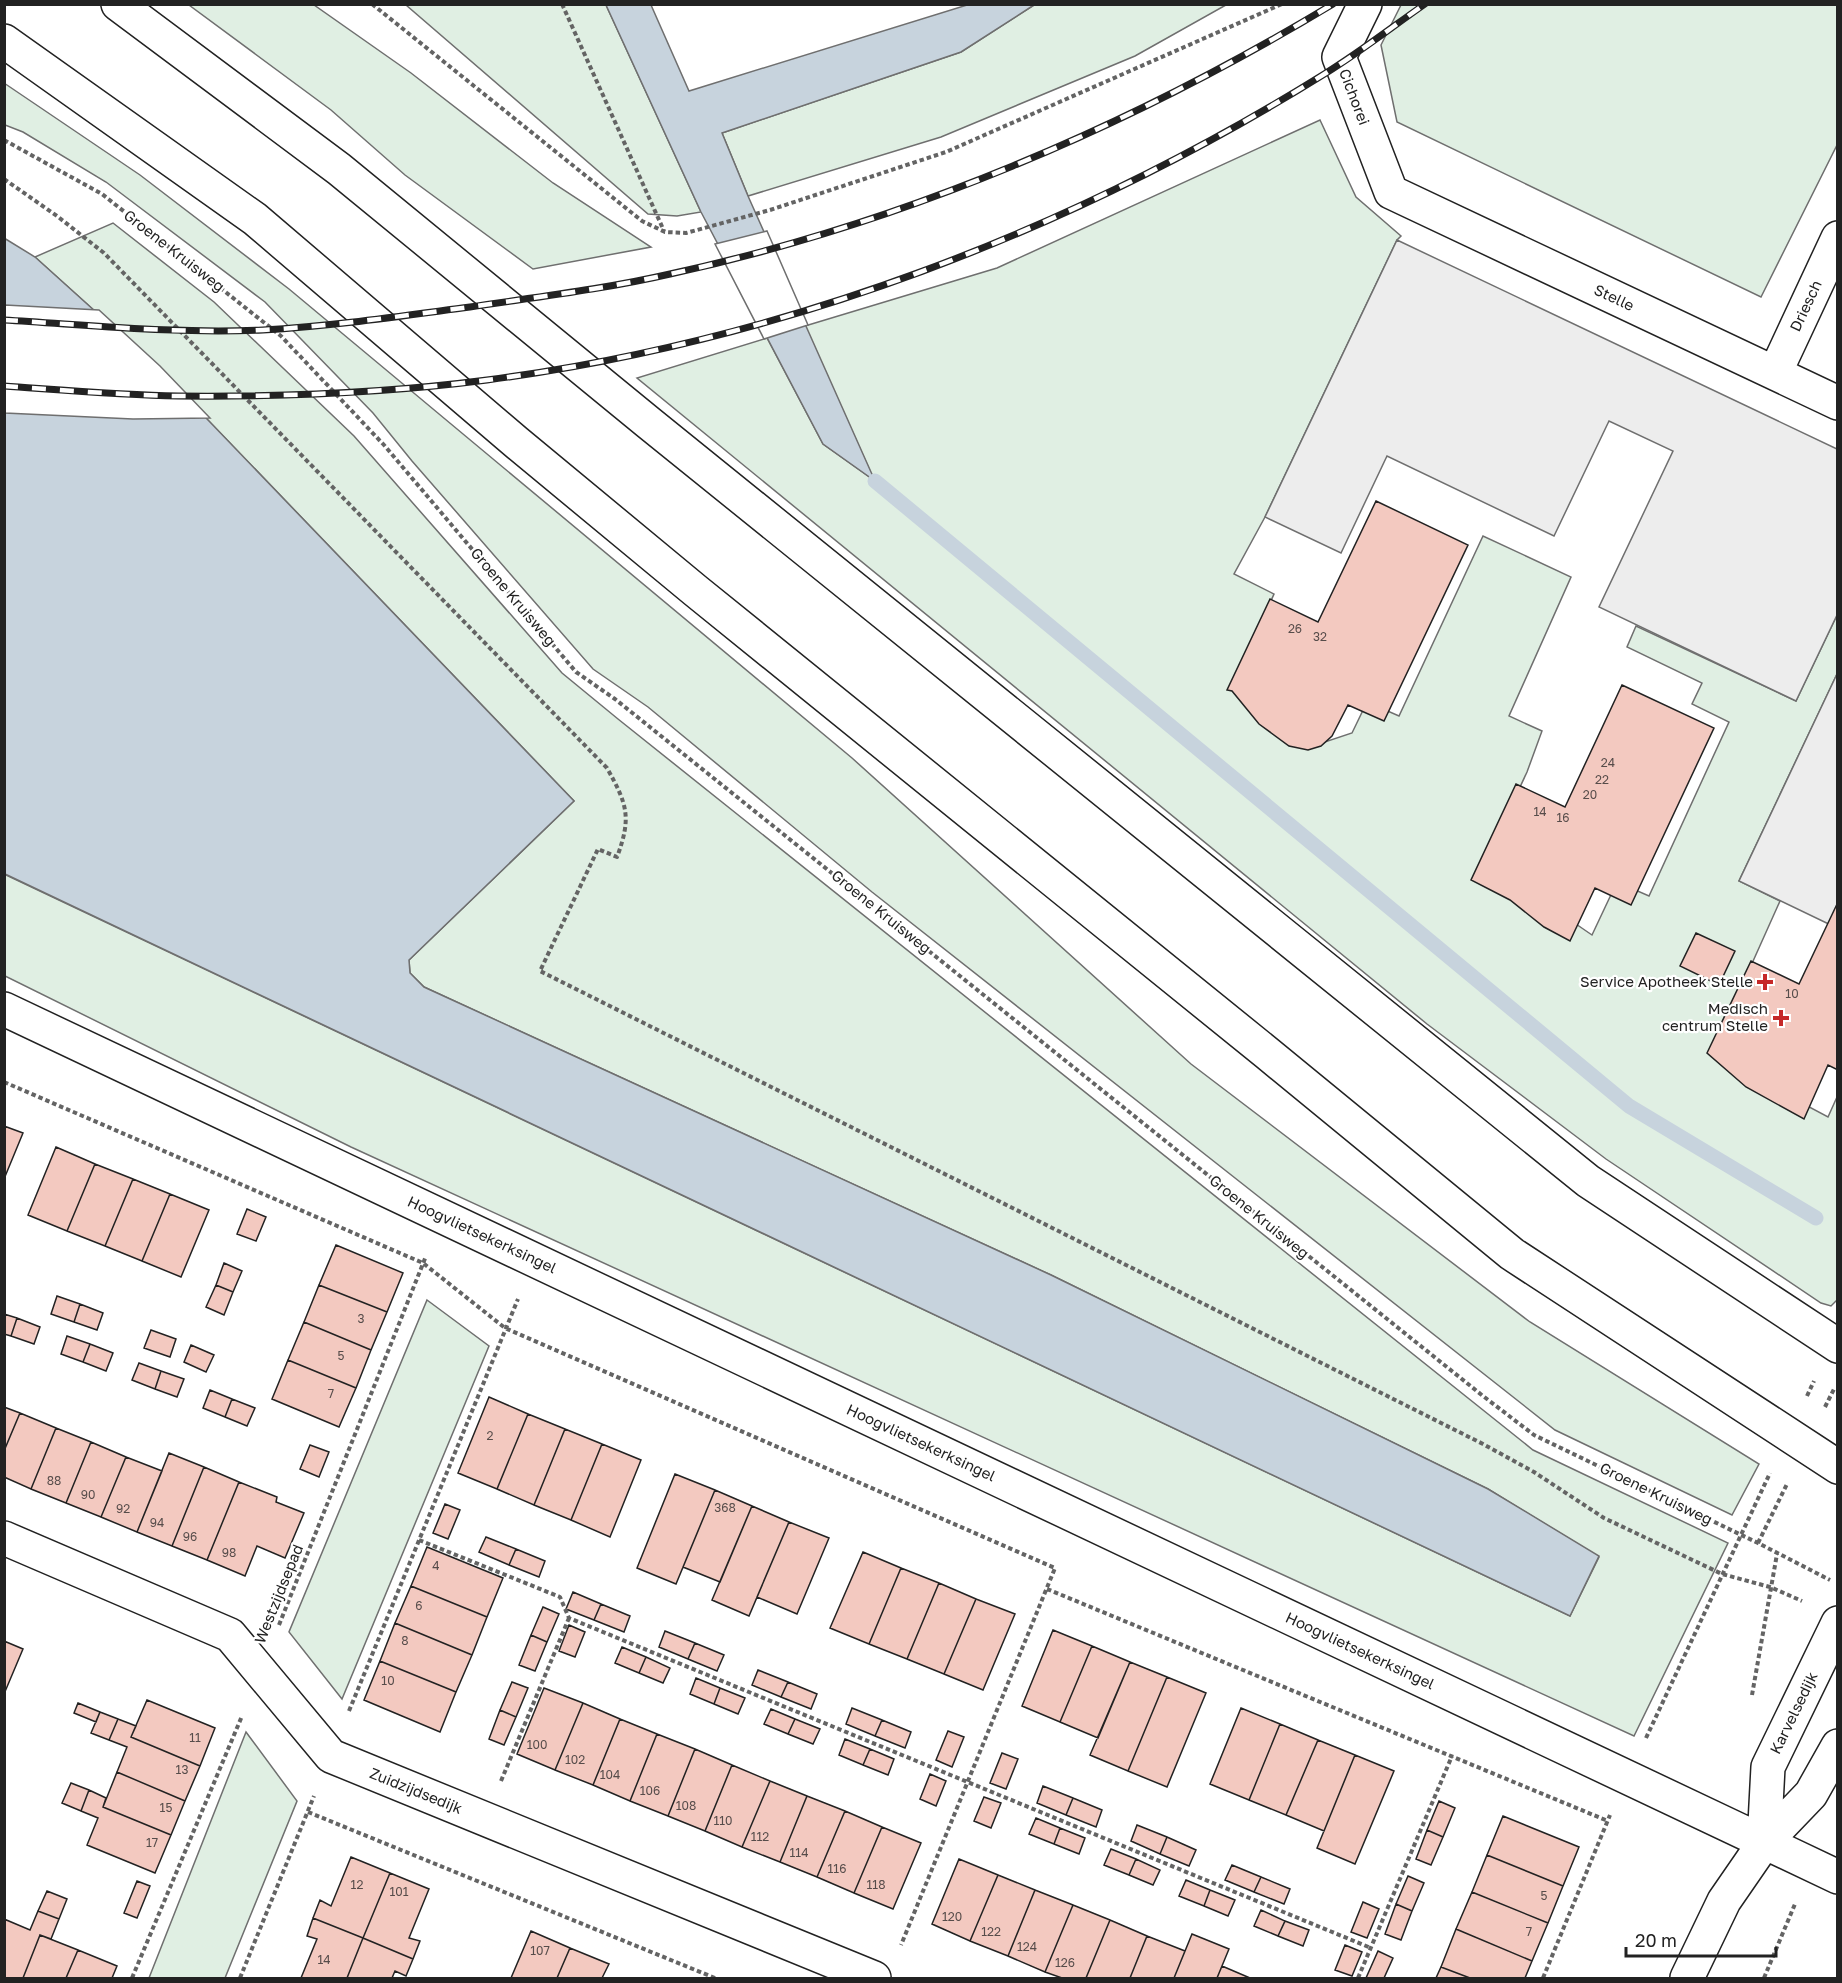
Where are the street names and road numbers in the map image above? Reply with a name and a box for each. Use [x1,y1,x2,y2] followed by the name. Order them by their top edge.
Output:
[1336,66,1374,127] street label: Cichorei
[121,205,229,295] street label: Groene Kruisweg
[1785,277,1825,334] street label: Driesch
[1592,280,1638,314] street label: Stelle
[467,544,560,649] street label: Groene Kruisweg
[828,866,935,957] street label: Groene Kruisweg
[1206,1171,1313,1262] street label: Groene Kruisweg
[405,1192,560,1277] street label: Hoogvlietsekerksingel
[844,1400,999,1485] street label: Hoogvlietsekerksingel
[1597,1458,1716,1528] street label: Groene Kruisweg
[250,1541,306,1646] street label: Westzijdsepad
[1283,1608,1438,1693] street label: Hoogvlietsekerksingel
[1766,1668,1821,1756] street label: Karvelsedijk
[367,1763,466,1817] street label: Zuidzijdsedijk

